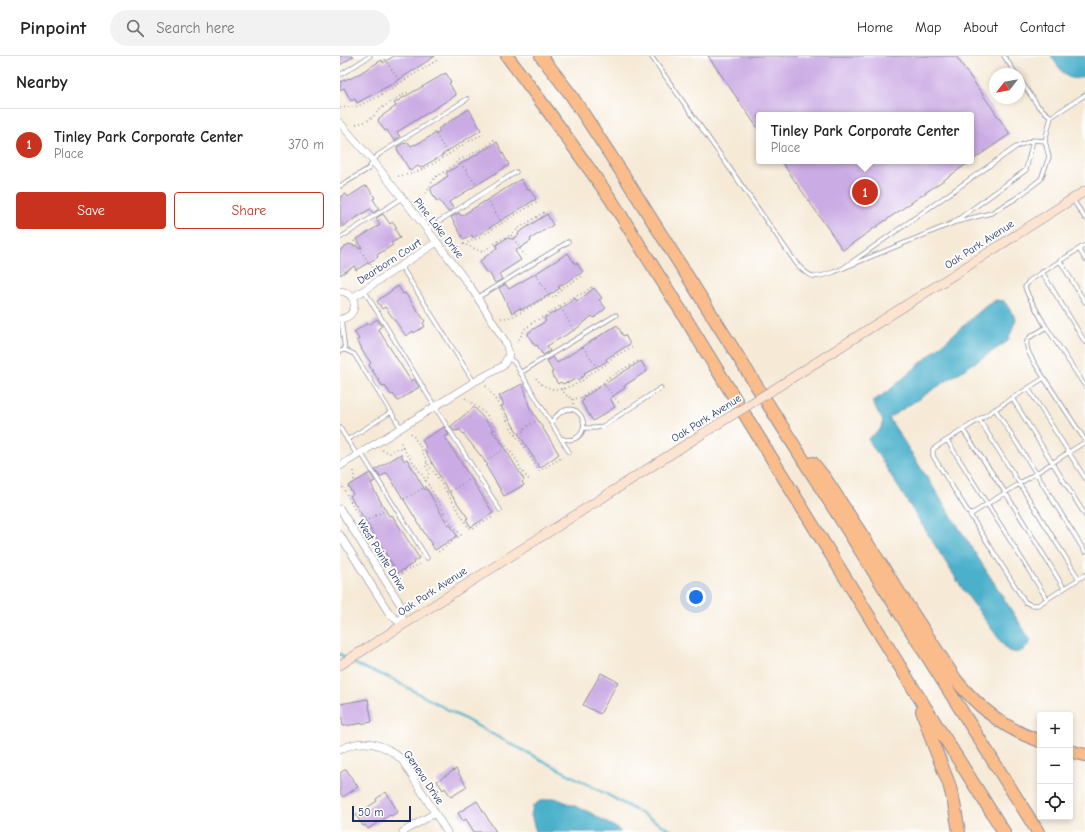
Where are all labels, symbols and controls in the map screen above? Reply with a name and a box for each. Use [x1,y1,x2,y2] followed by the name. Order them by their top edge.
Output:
[110,10,390,46] search box
[20,17,86,39] text: Pinpoint
[124,17,146,39] icon: search
[156,19,234,37] text: Search here
[857,19,893,36] text: Home
[915,19,941,36] text: Map
[963,19,998,36] text: About
[1020,19,1065,36] text: Contact
[989,68,1025,104] north arrow
[16,73,67,92] text: Nearby
[756,112,974,164] popup
[771,122,959,140] text: Tinley Park Corporate Center
[54,128,243,146] text: Tinley Park Corporate Center
[26,137,32,152] text: 1
[288,137,324,152] text: 370 m
[771,140,800,155] text: Place
[54,146,84,161] text: Place
[852,177,878,207] pin: 1
[16,192,166,229] button: Save
[174,192,324,229] button: Share
[411,196,466,261] street label: Pine Lake Drive
[942,217,1017,272] street label: Oak Park Avenue
[355,235,425,287] street label: Dearborn Court
[669,391,744,445] street label: Oak Park Avenue
[354,517,409,594] street label: West Pointe Drive
[395,564,470,619] street label: Oak Park Avenue
[686,587,706,607] your location
[1037,712,1073,820] map controls
[1037,712,1073,748] button: +
[401,748,447,807] street label: Geneva Drive
[1037,748,1073,784] button: −
[1037,784,1073,820] button: locate
[352,804,411,823] scale bar
[358,806,383,819] text: 50 m

